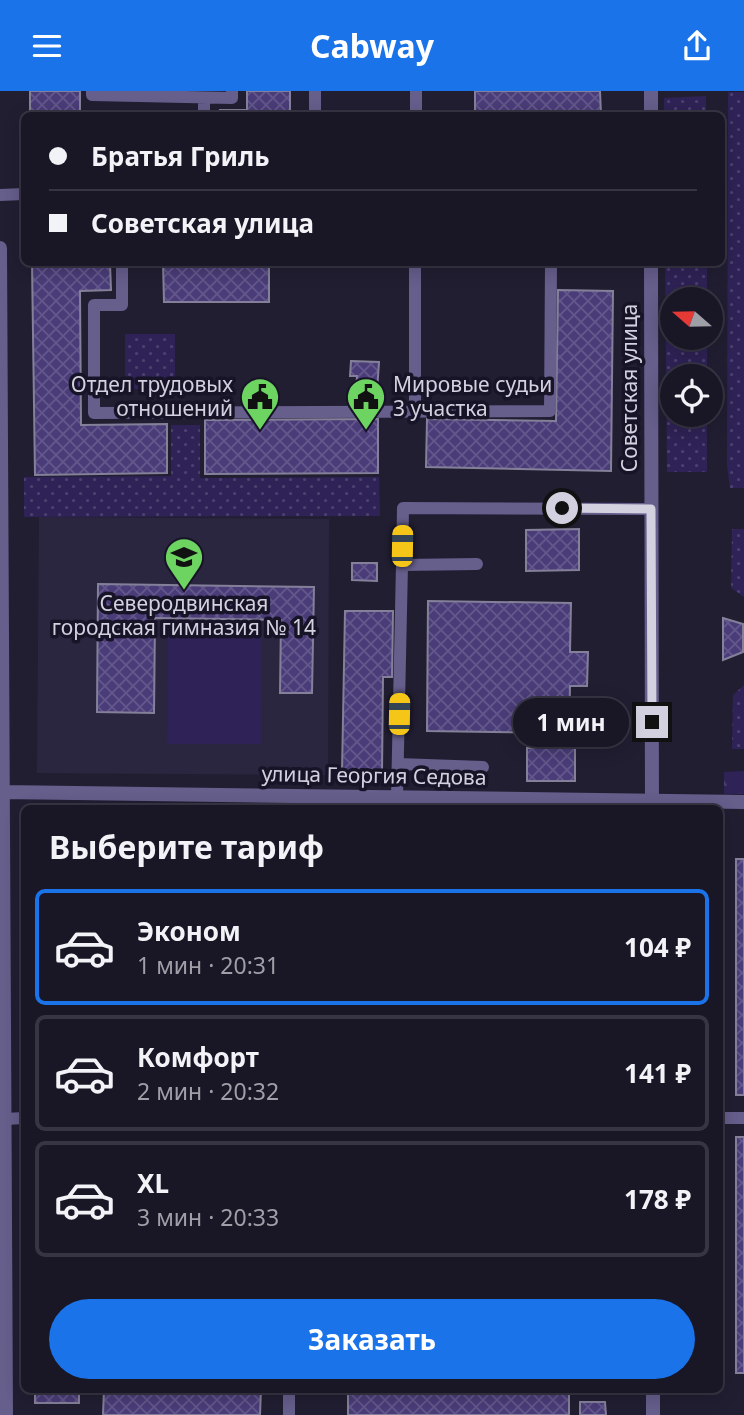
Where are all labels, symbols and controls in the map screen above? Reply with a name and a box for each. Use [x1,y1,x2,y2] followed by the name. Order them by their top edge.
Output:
[310,24,434,67] text: Cabway
[28,27,66,65] icon: menu
[678,27,716,65] icon: share
[91,138,270,174] text: Братья Гриль
[91,205,314,241] text: Советская улица
[660,287,723,350] north arrow
[660,287,723,427] map controls
[615,304,643,472] street label: Советская улица
[660,364,723,427] button: locate
[71,370,233,422] place label: Отдел трудовых отношений
[393,370,552,422] place label: Мировые судьи 3 участка
[239,376,281,431] public building icon: Отдел трудовых отношений
[345,376,387,431] public building icon: Мировые судьи 3 участка
[546,492,578,524] route start
[392,525,413,567] car
[163,536,205,591] school or university icon: Северодвинская городская гимназия № 14
[52,589,316,641] place label: Северодвинская городская гимназия № 14
[389,693,410,735] car
[512,697,628,747] callout: 1 мин
[537,706,605,738] text: 1 мин
[636,706,668,738] route end
[261,759,487,791] street label: улица Георгия Седова
[49,825,324,868] text: Выберите тариф
[137,913,241,949] text: Эконом
[53,916,116,979] icon: car
[624,929,691,965] text: 104 ₽
[137,949,279,981] text: 1 мин · 20:31
[137,1039,259,1075] text: Комфорт
[53,1042,116,1105] icon: car
[624,1055,691,1091] text: 141 ₽
[137,1075,279,1107] text: 2 мин · 20:32
[137,1165,169,1201] text: XL
[53,1168,116,1231] icon: car
[624,1181,691,1217] text: 178 ₽
[137,1201,279,1233] text: 3 мин · 20:33
[49,1299,695,1379] button: Заказать

